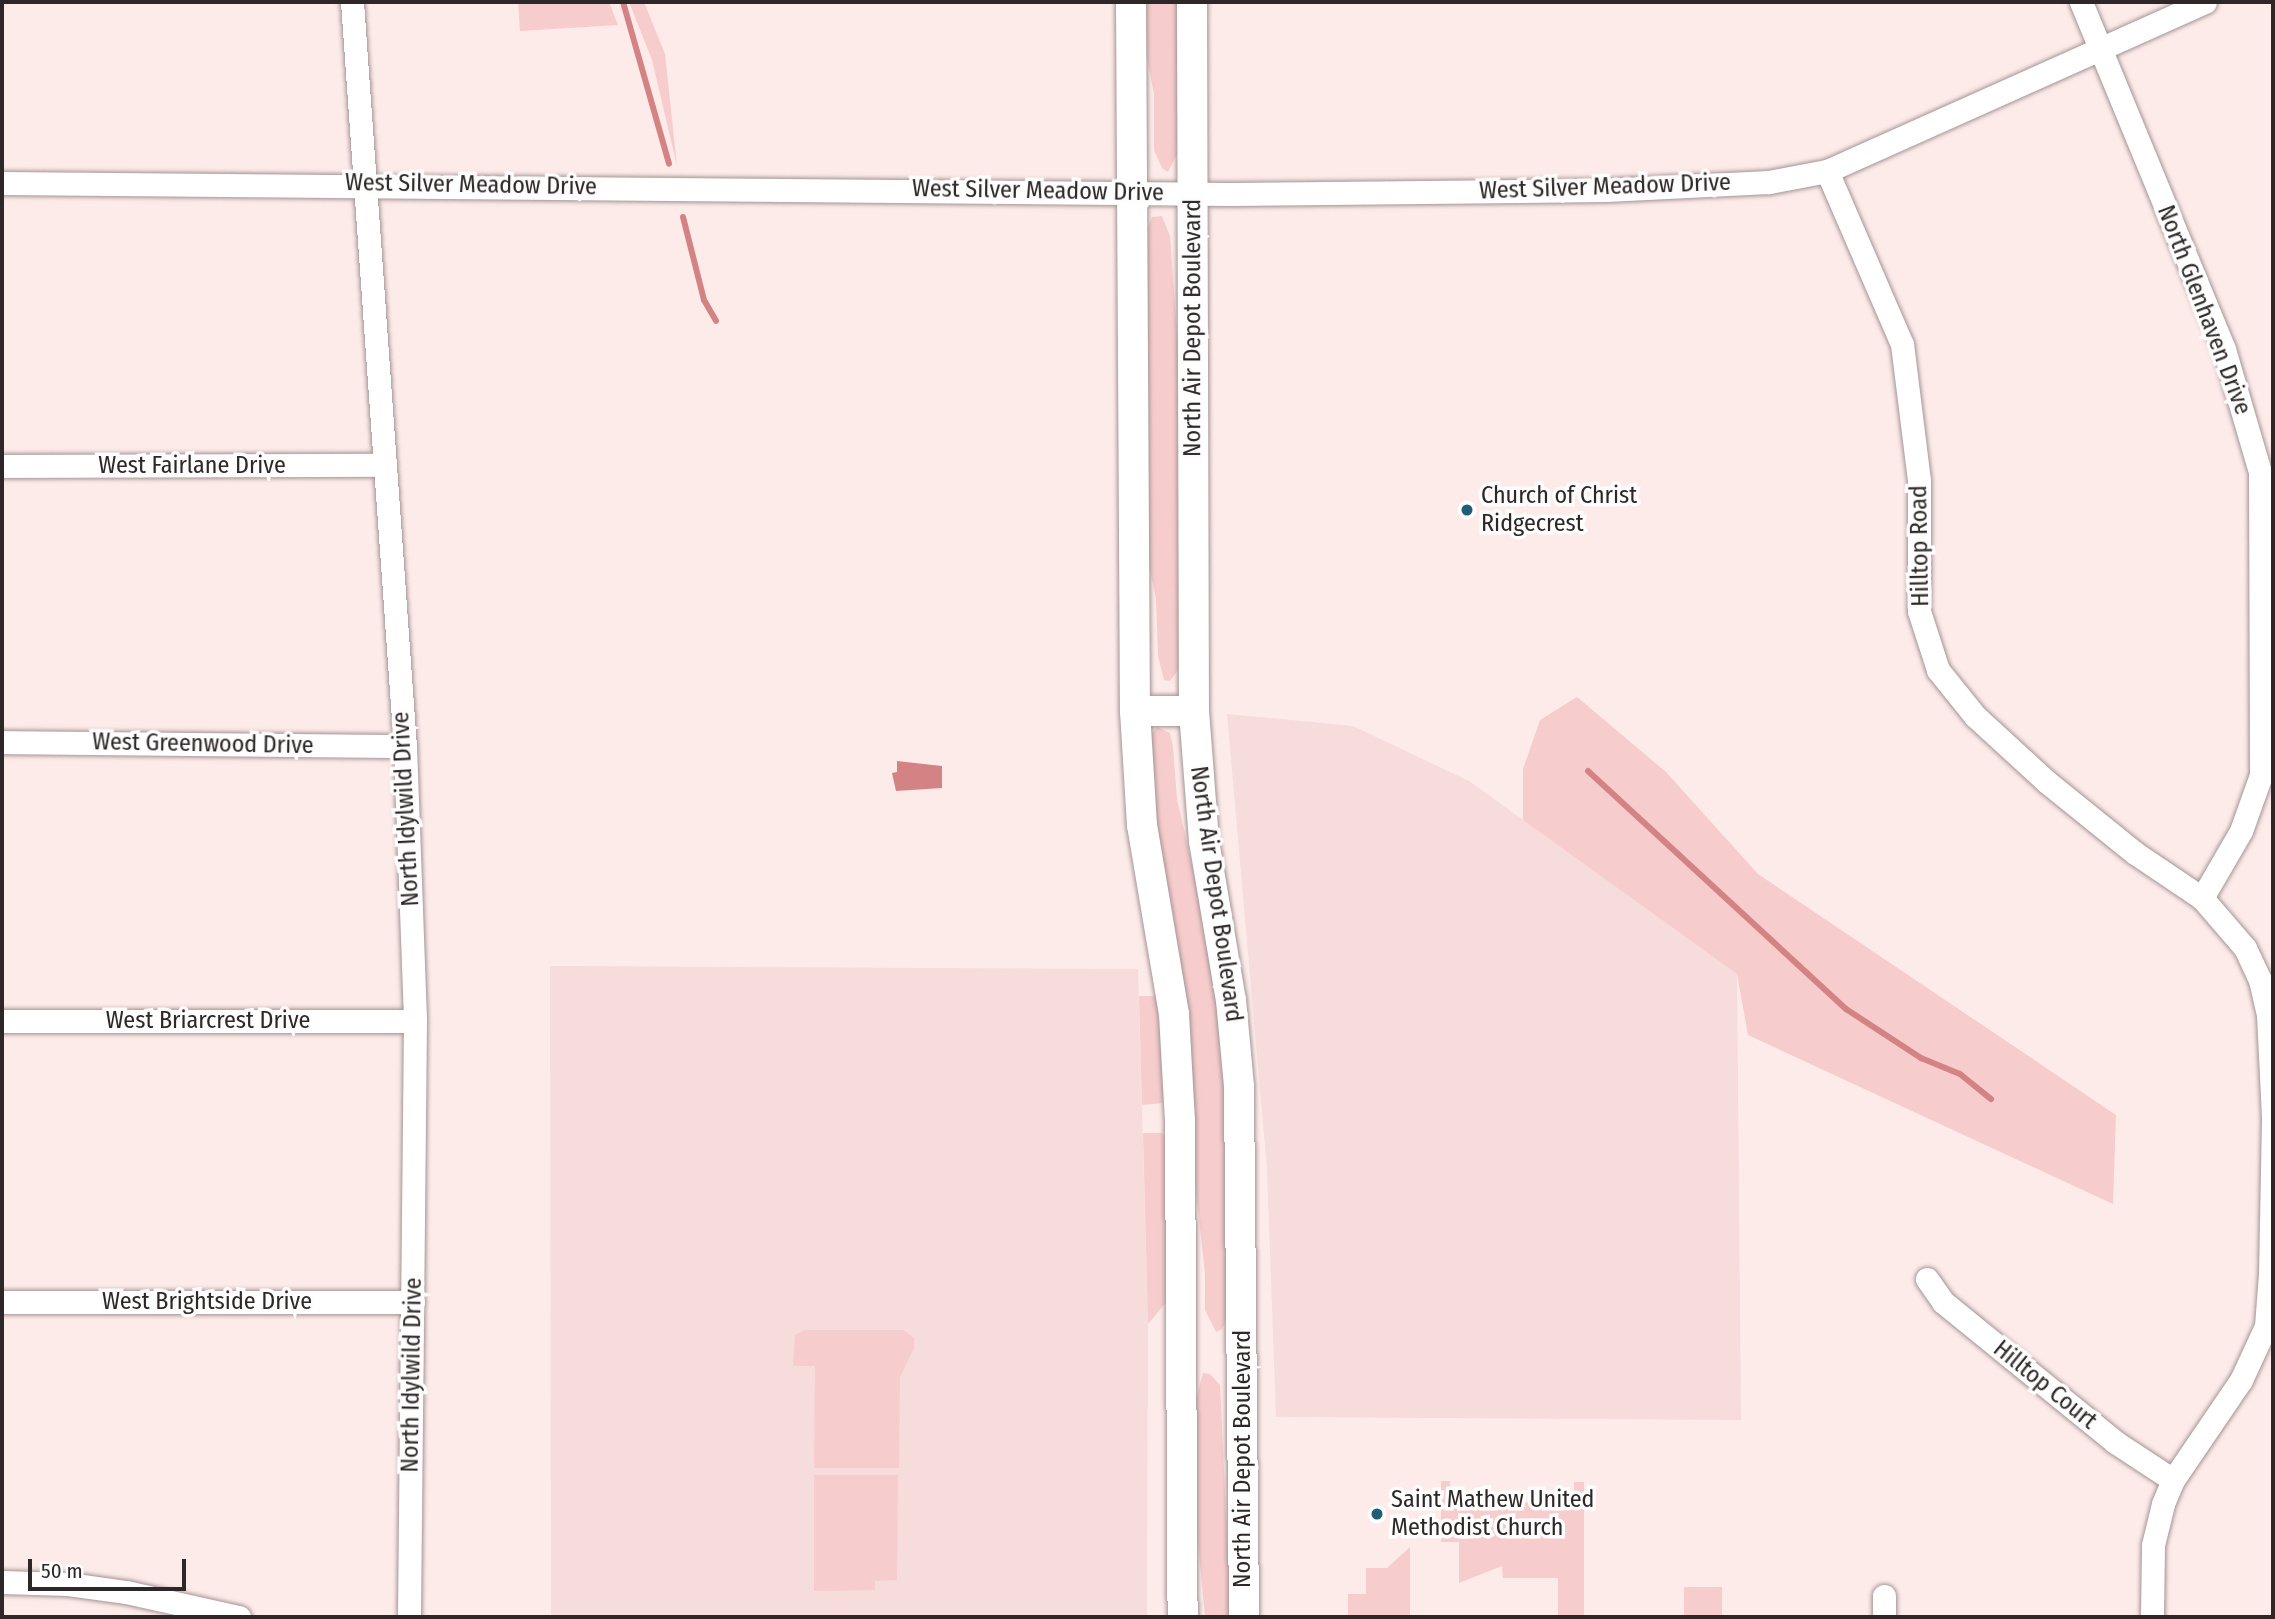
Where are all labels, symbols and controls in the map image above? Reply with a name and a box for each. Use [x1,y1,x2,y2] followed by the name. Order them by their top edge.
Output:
[345,168,597,202] street label: West Silver Meadow Drive
[1479,168,1731,206] street label: West Silver Meadow Drive
[912,174,1164,208] street label: West Silver Meadow Drive
[1179,199,1207,457] street label: North Air Depot Boulevard
[2151,201,2257,419] street label: North Glenhaven Drive
[98,452,286,480] street label: West Fairlane Drive
[1481,482,1637,538] place label: Church of Christ Ridgecrest
[1905,485,1935,607] street label: Hilltop Road
[1459,502,1475,518] marker: Church of Christ Ridgecrest
[387,711,425,907] street label: North Idylwild Drive
[92,728,314,760] street label: West Greenwood Drive
[1184,764,1248,1024] street label: North Air Depot Boulevard
[106,1007,310,1035] street label: West Briarcrest Drive
[396,1277,428,1473] street label: North Idylwild Drive
[102,1288,312,1316] street label: West Brightside Drive
[1229,1330,1257,1588] street label: North Air Depot Boulevard
[1987,1335,2103,1435] street label: Hilltop Court
[1391,1486,1594,1542] place label: Saint Mathew United Methodist Church
[1369,1506,1385,1522] marker: Saint Mathew United Methodist Church
[32,1546,189,1590] scale bar
[41,1558,83,1584] text: 50 m

